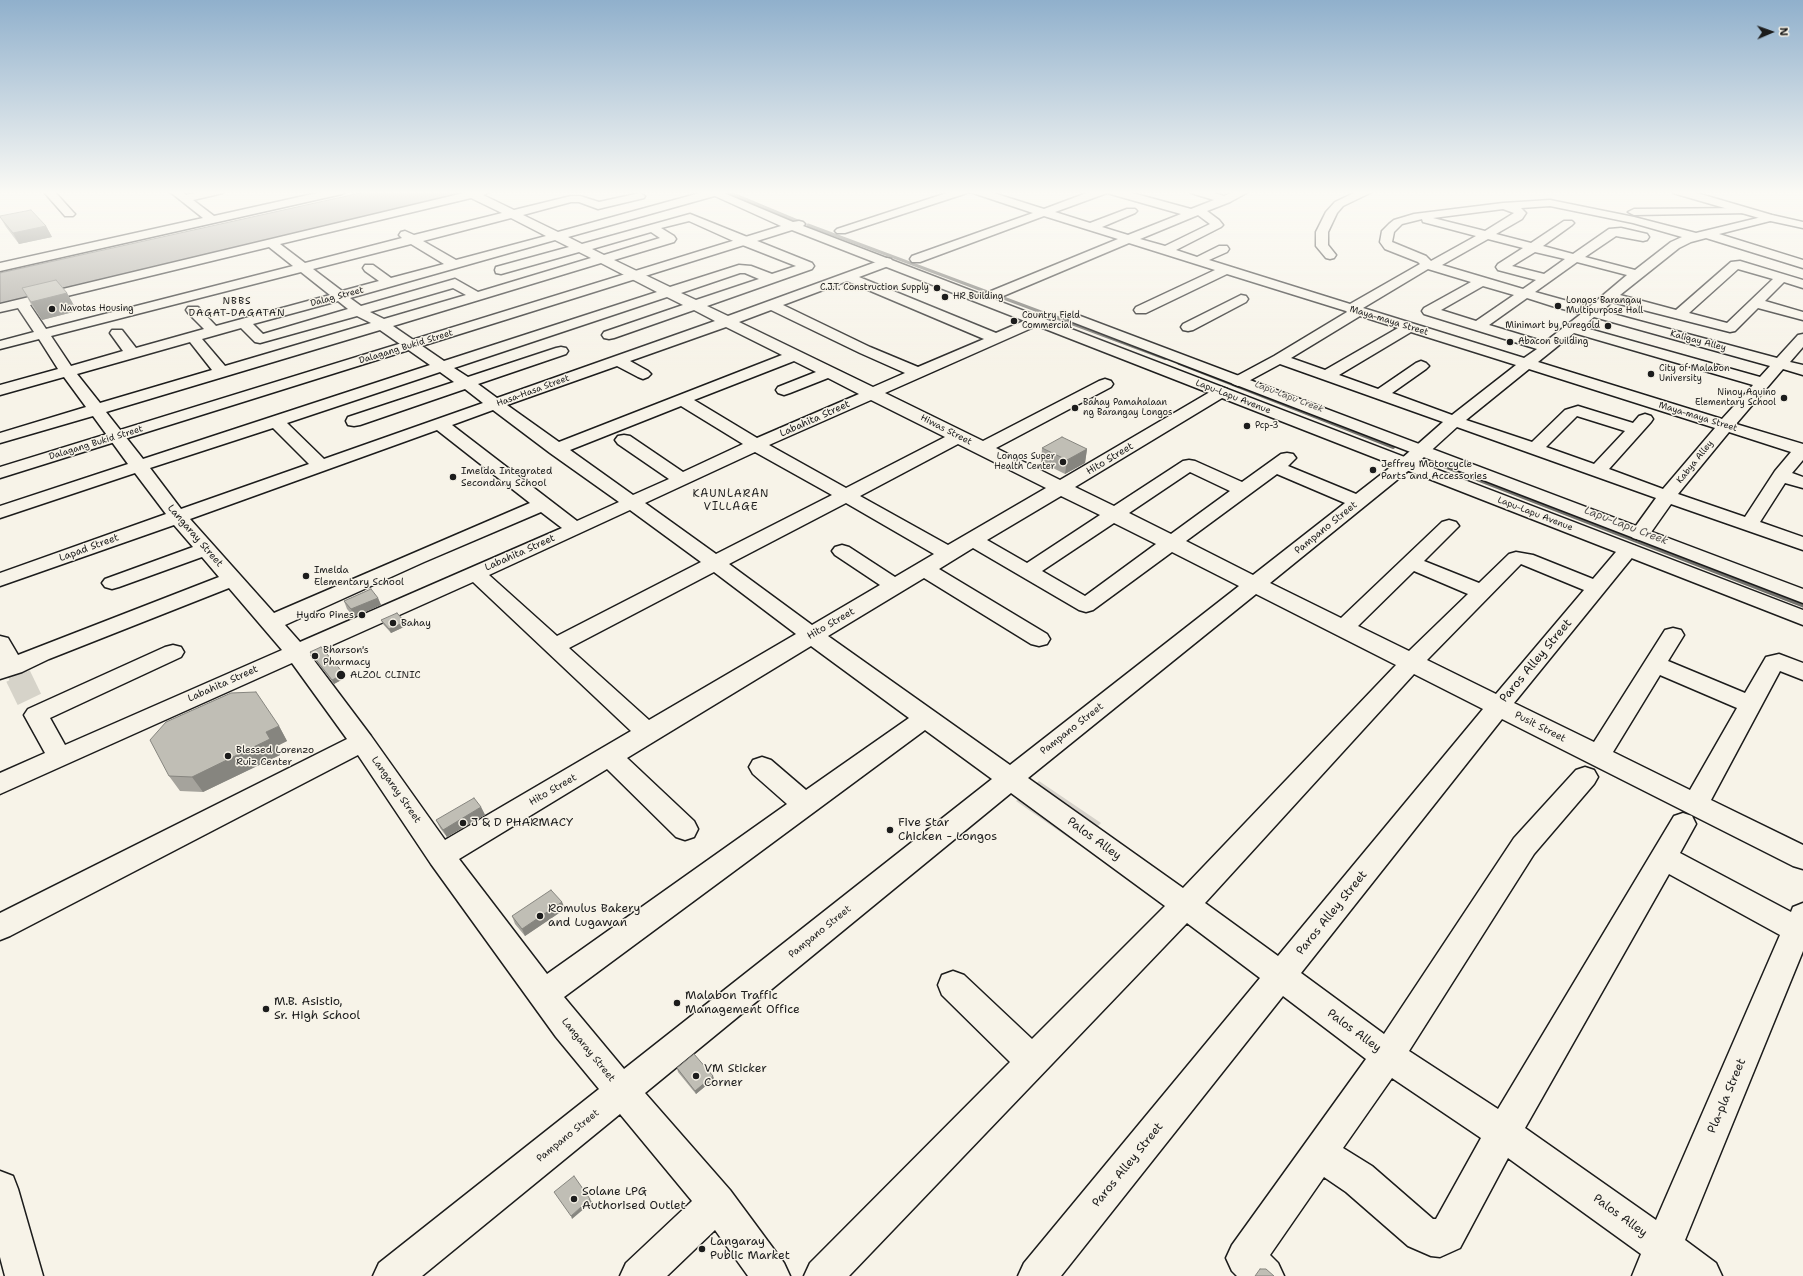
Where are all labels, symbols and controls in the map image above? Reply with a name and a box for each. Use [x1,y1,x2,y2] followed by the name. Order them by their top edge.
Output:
[1751,12,1791,52] north arrow
[1776,27,1791,36] text: N
[820,283,929,293] place label: C.J.T. Construction Supply
[932,283,942,293] marker: C.J.T. Construction Supply
[309,285,365,309] street label: Dalag Street
[940,292,950,302] marker: HR Building
[953,292,1003,302] place label: HR Building
[188,295,286,318] district label: NBBS DAGAT-DAGATAN
[1566,296,1643,317] place label: Longos Barangay Multipurpose Hall
[1553,301,1563,311] marker: Longos Barangay Multipurpose Hall
[47,304,57,314] marker: Navotas Housing
[60,304,134,314] place label: Navotas Housing
[1348,304,1430,338] street label: Maya-maya Street
[1022,311,1080,332] place label: Country Field Commercial
[1009,316,1019,326] marker: Country Field Commercial
[1505,321,1600,331] place label: Minimart by Puregold
[1603,321,1613,331] marker: Minimart by Puregold
[358,328,454,366] street label: Dalagang Bukid Street
[1669,328,1727,354] street label: Kaligay Alley
[1505,337,1515,347] marker: Abacon Building
[1518,337,1588,347] place label: Abacon Building
[1659,364,1729,385] place label: City of Malabon University
[1646,369,1656,379] marker: City of Malabon University
[495,373,571,409] street label: Hasa-Hasa Street
[1194,378,1272,416] street label: Lapu-Lapu Avenue
[1253,379,1325,415] water label: Lapu-Lapu Creek
[1695,388,1776,409] place label: Ninoy Aquino Elementary School
[1779,393,1789,403] marker: Ninoy Aquino Elementary School
[778,398,852,440] street label: Labahita Street
[1083,398,1172,419] place label: Bahay Pamahalaan ng Barangay Longos
[1657,400,1739,434] street label: Maya-maya Street
[1070,403,1080,413] marker: Bahay Pamahalaan ng Barangay Longos
[919,412,973,448] street label: Hiwas Street
[1242,421,1252,431] marker: Pcp-3
[1255,421,1278,431] place label: Pcp-3
[48,424,144,462] street label: Dalagang Bukid Street
[1674,438,1716,486] street label: Kabya Alley
[1084,440,1136,478] street label: Hito Street
[994,452,1055,473] place label: Longos Super Health Center
[1058,457,1068,467] marker: Longos Super Health Center
[1381,458,1487,482] place label: Jeffrey Motorcycle Parts and Accessories
[461,465,552,488] place label: Imelda Integrated Secondary School
[1368,465,1378,475] marker: Jeffrey Motorcycle Parts and Accessories
[448,472,458,482] marker: Imelda Integrated Secondary School
[693,487,769,513] district label: KAUNLARAN VILLAGE
[1496,495,1574,533] street label: Lapu-Lapu Avenue
[1292,499,1360,557] street label: Pampano Street
[165,502,225,570] street label: Langaray Street
[1582,504,1670,548] water label: Lapu-Lapu Creek
[58,532,120,564] street label: Lapad Street
[483,532,557,574] street label: Labahita Street
[314,564,404,588] place label: Imelda Elementary School
[301,571,311,581] marker: Imelda Elementary School
[805,606,857,642] street label: Hito Street
[296,609,354,621] place label: Hydro Pines
[357,610,367,620] marker: Hydro Pines
[1497,616,1575,706] street label: Paros Alley Street
[401,617,431,629] place label: Bahay
[388,618,398,628] marker: Bahay
[323,644,371,668] place label: Bharson's Pharmacy
[310,651,320,661] marker: Bharson's Pharmacy
[186,663,260,705] street label: Labahita Street
[335,669,347,681] marker: ALZOL CLINIC
[350,669,421,681] place label: ALZOL CLINIC
[1038,701,1106,757] street label: Pampano Street
[1512,709,1568,745] street label: Pusit Street
[236,744,314,768] place label: Blessed Lorenzo Ruiz Center
[223,751,233,761] marker: Blessed Lorenzo Ruiz Center
[369,754,423,826] street label: Langaray Street
[527,772,579,808] street label: Hito Street
[1064,814,1124,864] street label: Palos Alley
[471,816,573,830] place label: J & D PHARMACY
[898,816,997,844] place label: Five Star Chicken - Longos
[458,818,468,828] marker: J & D PHARMACY
[885,825,895,835] marker: Five Star Chicken - Longos
[1293,868,1371,958] street label: Paros Alley Street
[548,902,640,930] place label: Romulus Bakery and Lugawan
[786,903,854,961] street label: Pampano Street
[535,911,545,921] marker: Romulus Bakery and Lugawan
[685,989,800,1017] place label: Malabon Traffic Management Office
[274,995,360,1023] place label: M.B. Asistio, Sr. High School
[672,998,682,1008] marker: Malabon Traffic Management Office
[261,1004,271,1014] marker: M.B. Asistio, Sr. High School
[1324,1006,1384,1056] street label: Palos Alley
[559,1016,617,1084] street label: Langaray Street
[1705,1056,1749,1136] street label: Pla-pla Street
[704,1062,767,1090] place label: VM Sticker Corner
[691,1071,701,1081] marker: VM Sticker Corner
[534,1107,602,1165] street label: Pampano Street
[1089,1120,1167,1210] street label: Paros Alley Street
[582,1185,686,1213] place label: Solane LPG Authorised Outlet
[1590,1191,1650,1241] street label: Palos Alley
[569,1194,579,1204] marker: Solane LPG Authorised Outlet
[710,1235,790,1263] place label: Langaray Public Market
[697,1244,707,1254] marker: Langaray Public Market

